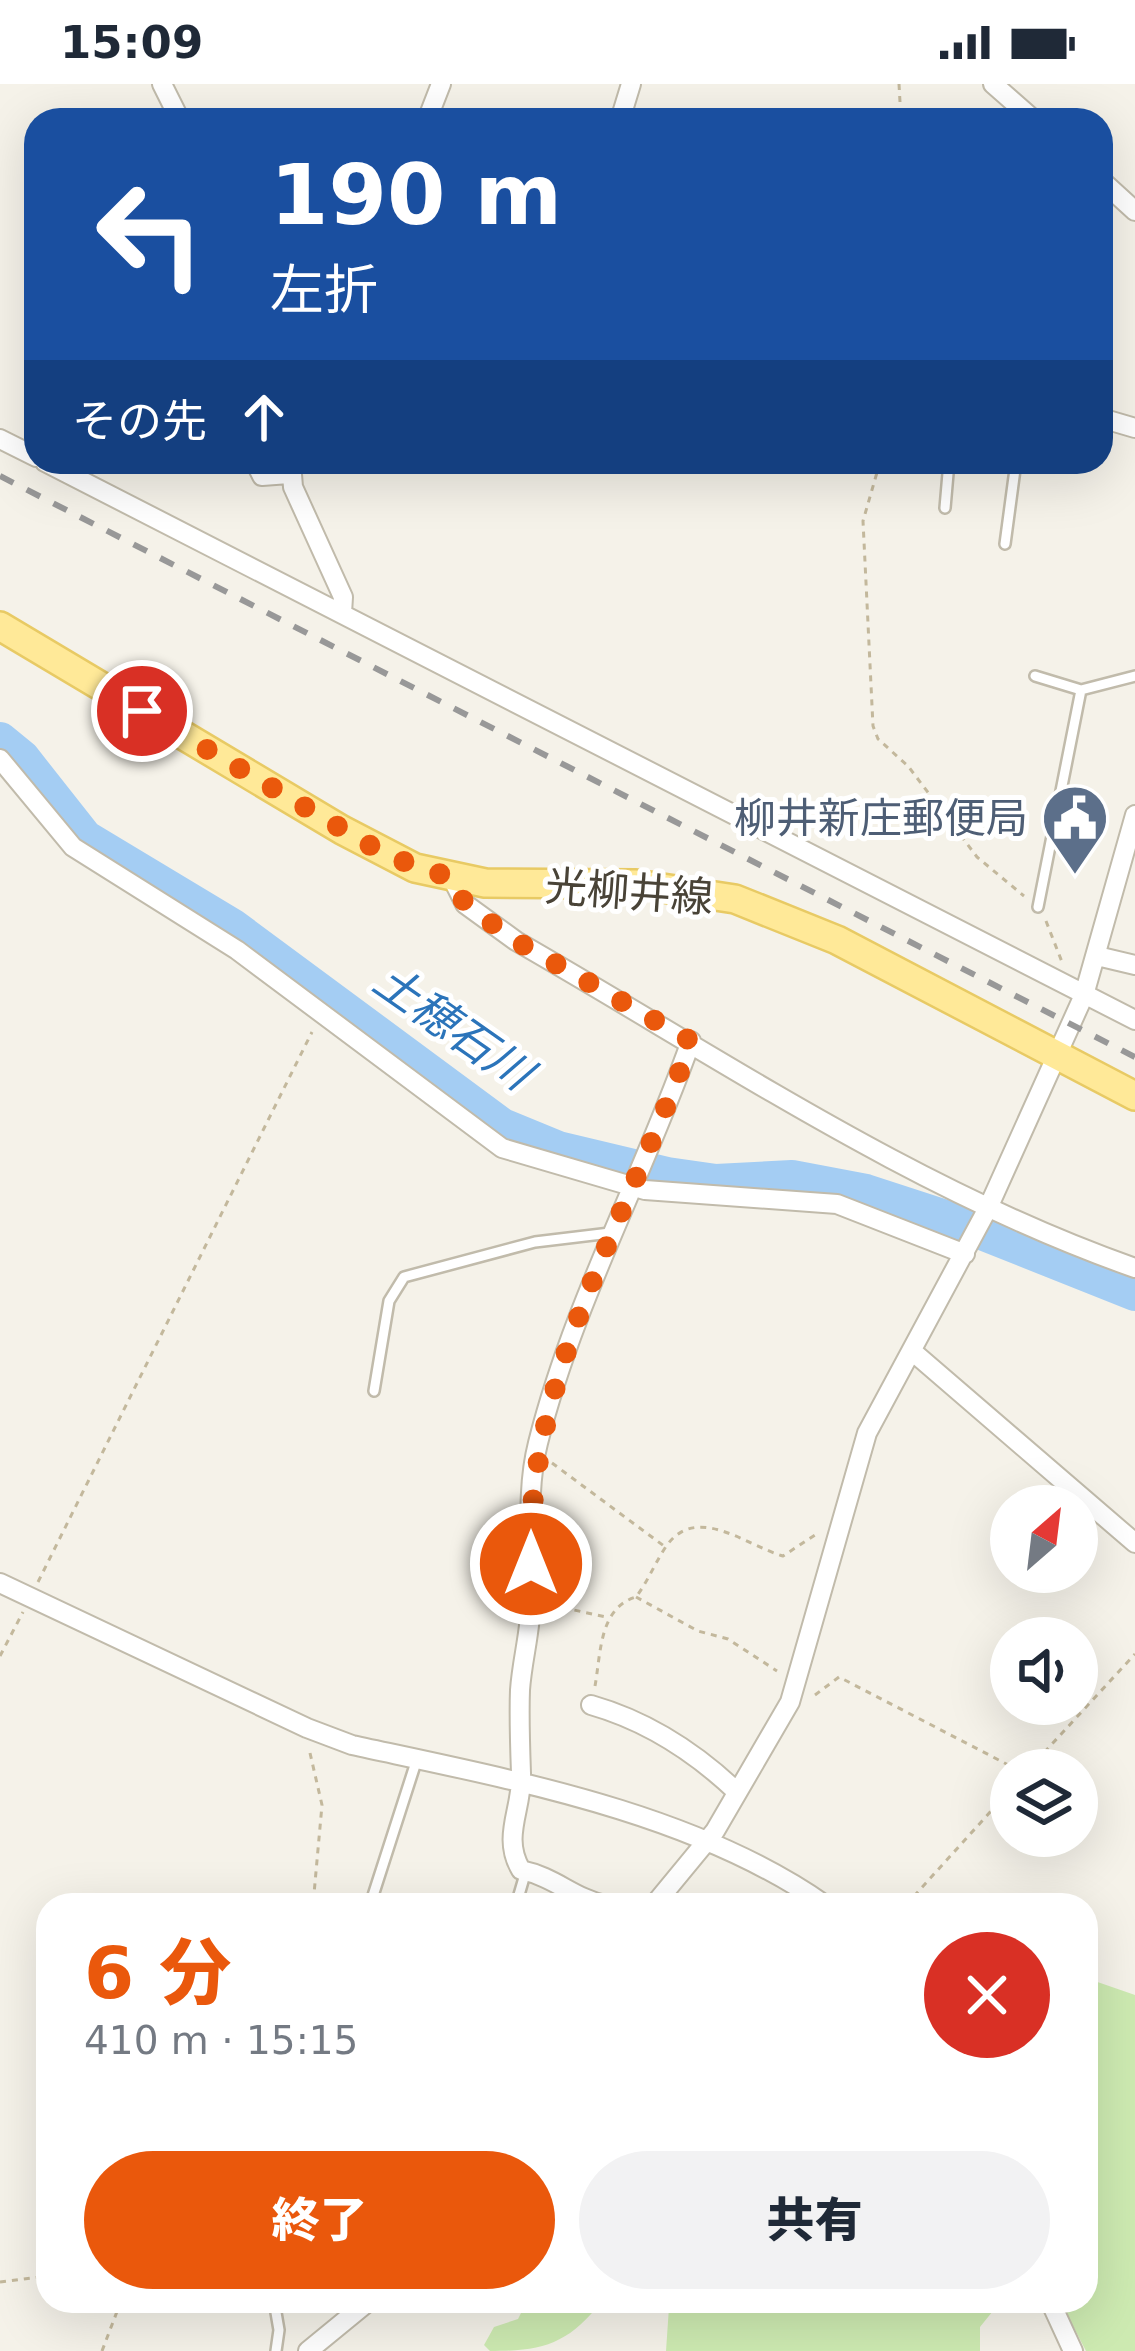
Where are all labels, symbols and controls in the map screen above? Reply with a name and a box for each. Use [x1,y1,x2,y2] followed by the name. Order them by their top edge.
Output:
[60,16,203,69] text: 15:09
[270,146,562,244] text: 190 m
[72,156,228,312] icon: left
[270,259,378,322] text: 左折
[231,384,297,450] icon: ahead
[72,395,207,448] text: その先
[91,660,193,762] pin
[109,678,175,744] icon: arrive
[1040,783,1110,877] public building icon: 柳井新庄郵便局
[734,794,1028,843] place label: 柳井新庄郵便局
[543,862,715,922] street label: 光柳井線
[364,954,545,1103] water label: 土穂石川
[990,1485,1098,1593] north arrow
[990,1485,1098,1857] map controls
[468,1501,594,1627] position arrow
[990,1617,1098,1725] button: sound
[990,1749,1098,1857] button: layers
[84,1931,231,2015] text: 6 分
[924,1932,1050,2058] button: close
[84,2018,358,2063] text: 410 m · 15:15
[84,2151,555,2289] button: 終了
[579,2151,1050,2289] button: 共有

